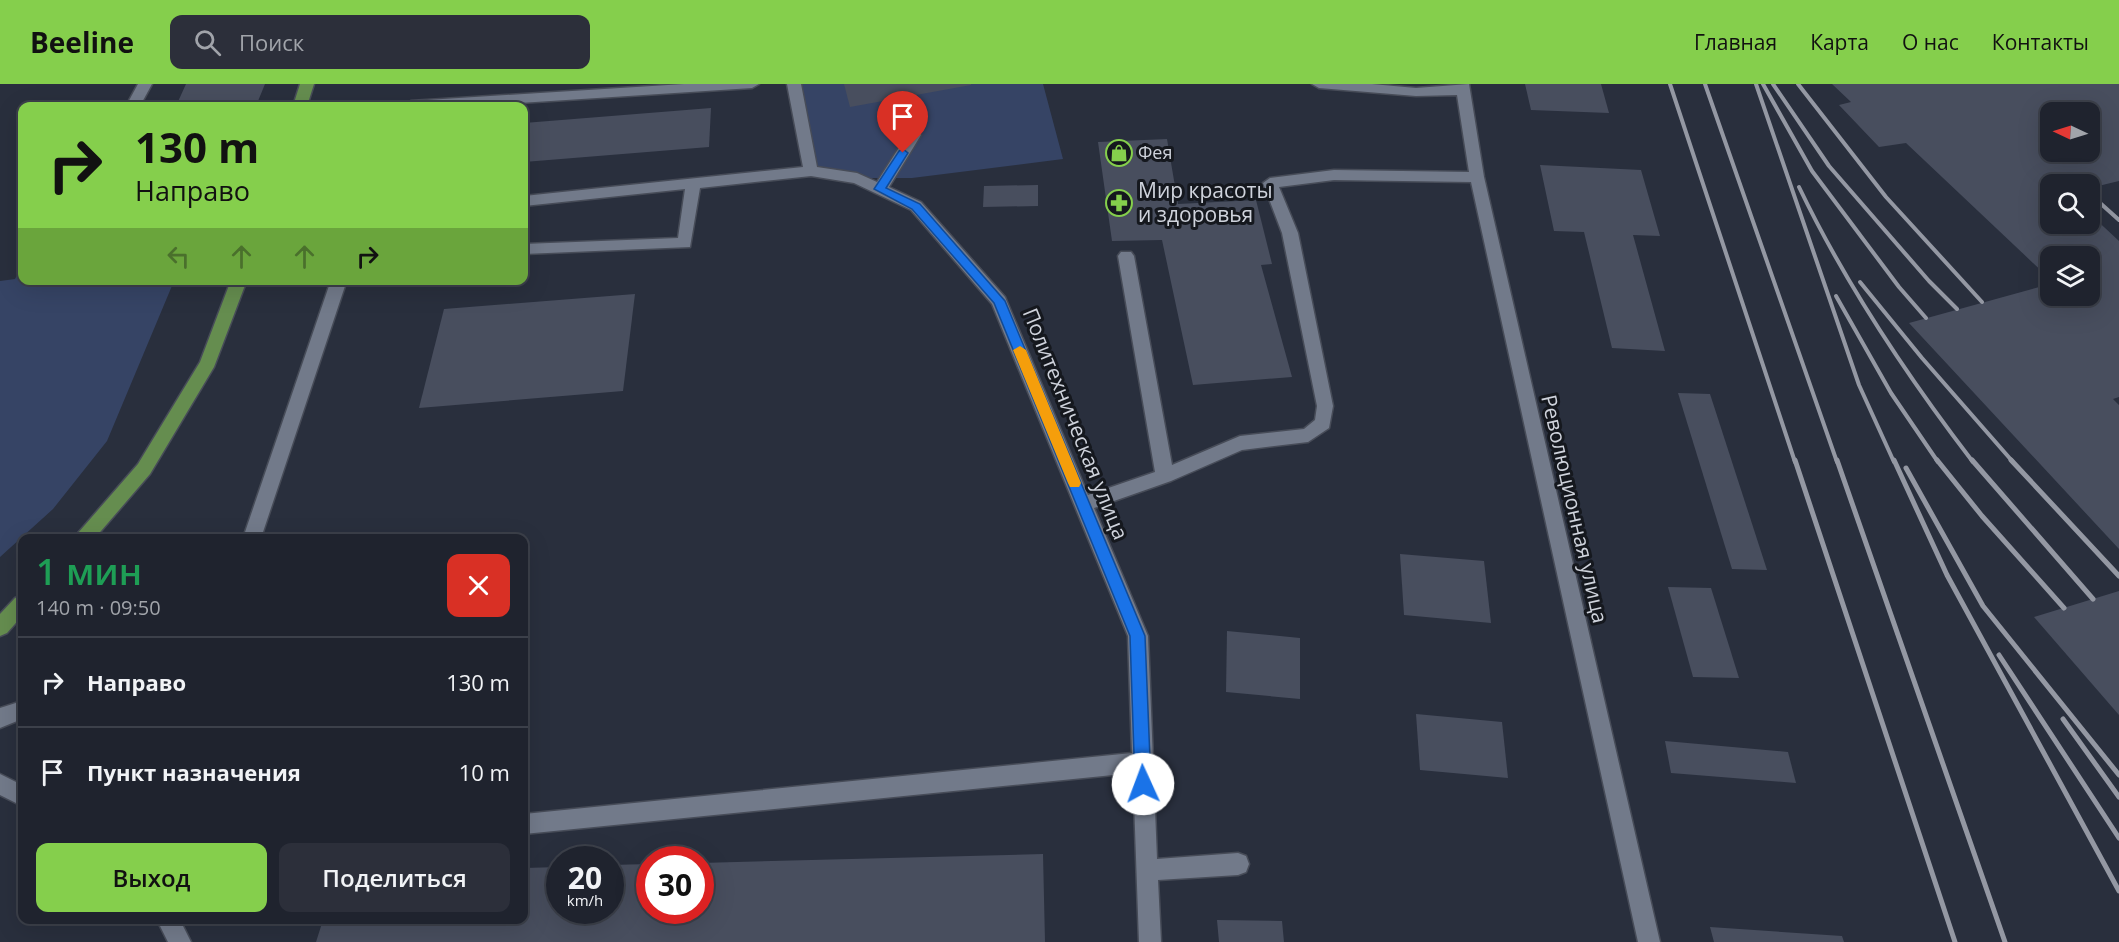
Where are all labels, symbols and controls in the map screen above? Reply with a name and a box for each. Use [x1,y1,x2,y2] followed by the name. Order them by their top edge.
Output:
[170,15,590,69] search box
[30,23,134,61] text: Beeline
[191,26,224,59] icon: search
[239,27,304,57] text: Поиск
[1694,28,1777,56] text: Главная
[1810,28,1869,56] text: Карта
[1902,28,1959,56] text: О нас
[1992,28,2089,56] text: Контакты
[877,91,928,153] pin
[886,100,919,133] icon: arrive
[2040,102,2100,162] north arrow
[2040,102,2100,306] map controls
[135,118,259,175] text: 130 m
[36,126,114,204] icon: right
[1104,138,1134,168] shop icon: Фея
[1138,140,1172,164] place label: Фея
[135,172,250,209] text: Направо
[2040,174,2100,234] button: search
[1138,176,1273,228] place label: Мир красоты и здоровья
[1104,188,1134,218] pharmacy icon: Мир красоты и здоровья
[162,240,195,273] icon: left
[225,240,258,273] icon: ahead
[288,240,321,273] icon: ahead
[351,240,384,273] icon: right
[2040,246,2100,306] button: layers
[1017,304,1135,544] street label: Политехническая улица
[1535,392,1615,626] street label: Революционная улица
[36,547,142,596] text: 1 мин
[447,554,510,617] button: close
[36,594,161,621] text: 140 m · 09:50
[36,666,69,699] icon: right
[87,667,186,697] text: Направо
[446,667,510,697] text: 130 m
[1111,752,1175,816] position arrow
[36,756,69,789] icon: arrive
[87,757,301,787] text: Пункт назначения
[459,757,510,787] text: 10 m
[36,843,267,912] button: Выход
[279,843,510,912] button: Поделиться
[636,846,714,924] speed limit sign: 30
[568,857,602,898] text: 20
[567,890,603,910] text: km/h

